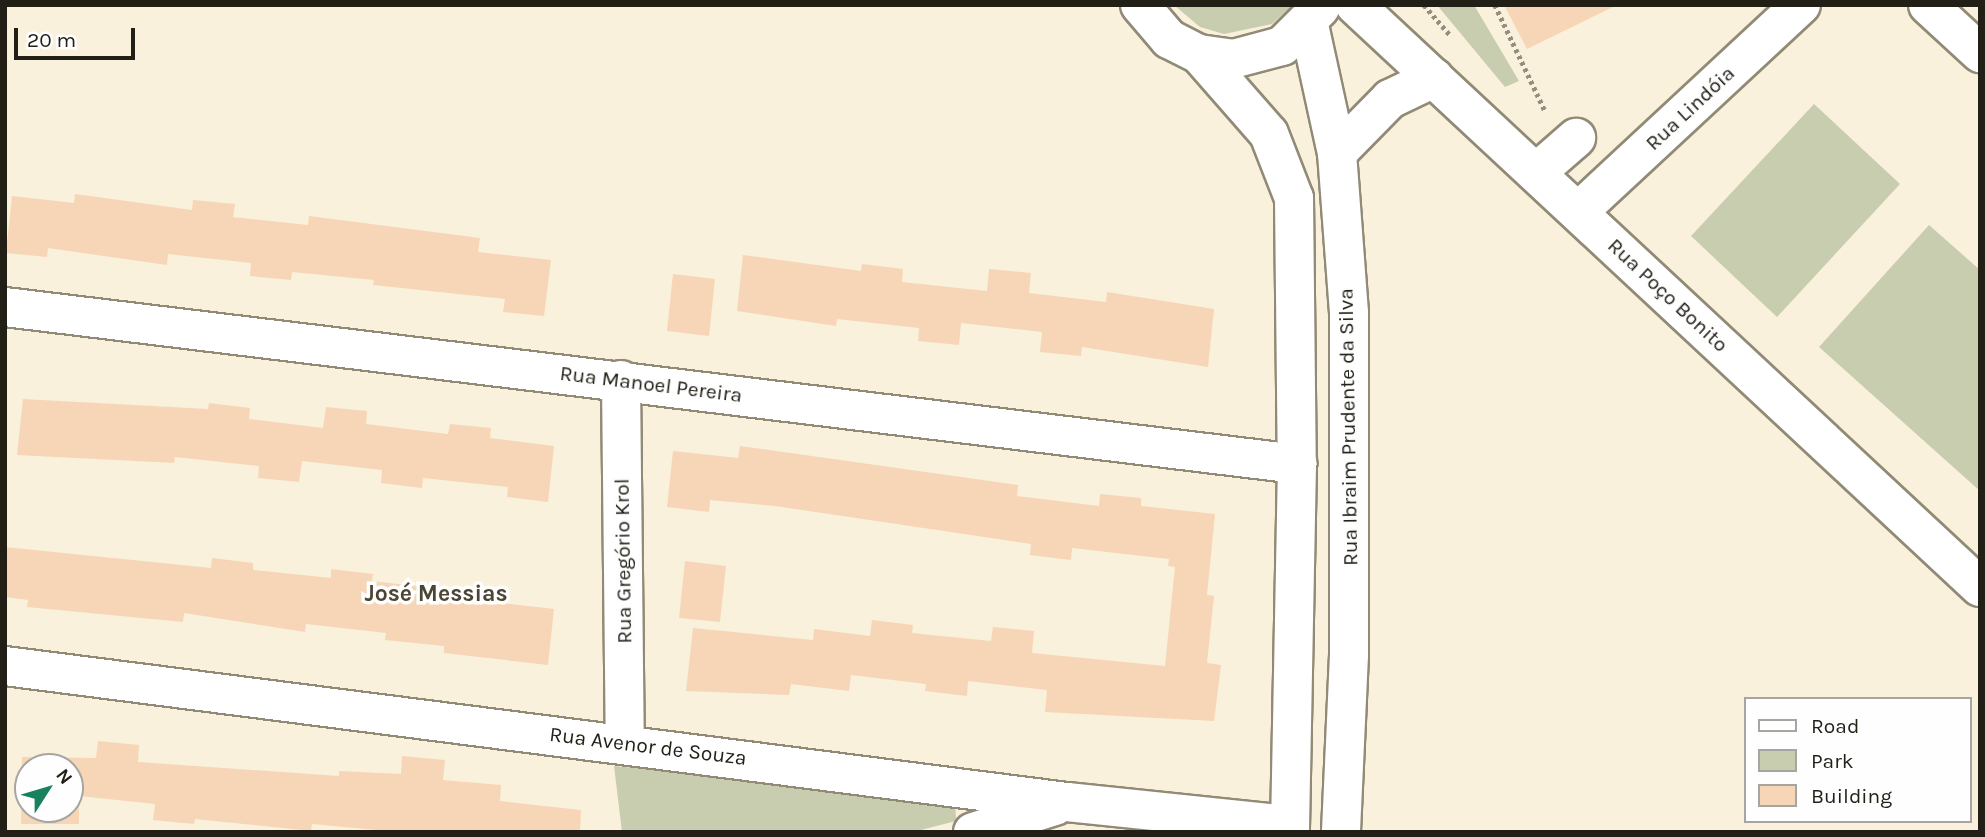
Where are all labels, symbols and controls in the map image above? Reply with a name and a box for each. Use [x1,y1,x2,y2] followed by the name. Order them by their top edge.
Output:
[18,14,138,58] scale bar
[27,28,76,52] text: 20 m
[1640,60,1740,156] street label: Rua Lindóia
[1603,233,1733,357] street label: Rua Poço Bonito
[1333,288,1363,566] street label: Rua Ibraim Prudente da Silva
[558,360,744,408] street label: Rua Manoel Pereira
[609,478,637,644] street label: Rua Gregório Krol
[364,580,508,608] district label: José Messias
[1744,697,1971,823] legend
[1811,714,1859,738] text: Road
[548,721,748,771] street label: Rua Avenor de Souza
[1811,749,1854,773] text: Park
[14,753,84,823] north arrow
[51,765,77,789] text: N
[1811,784,1892,808] text: Building

